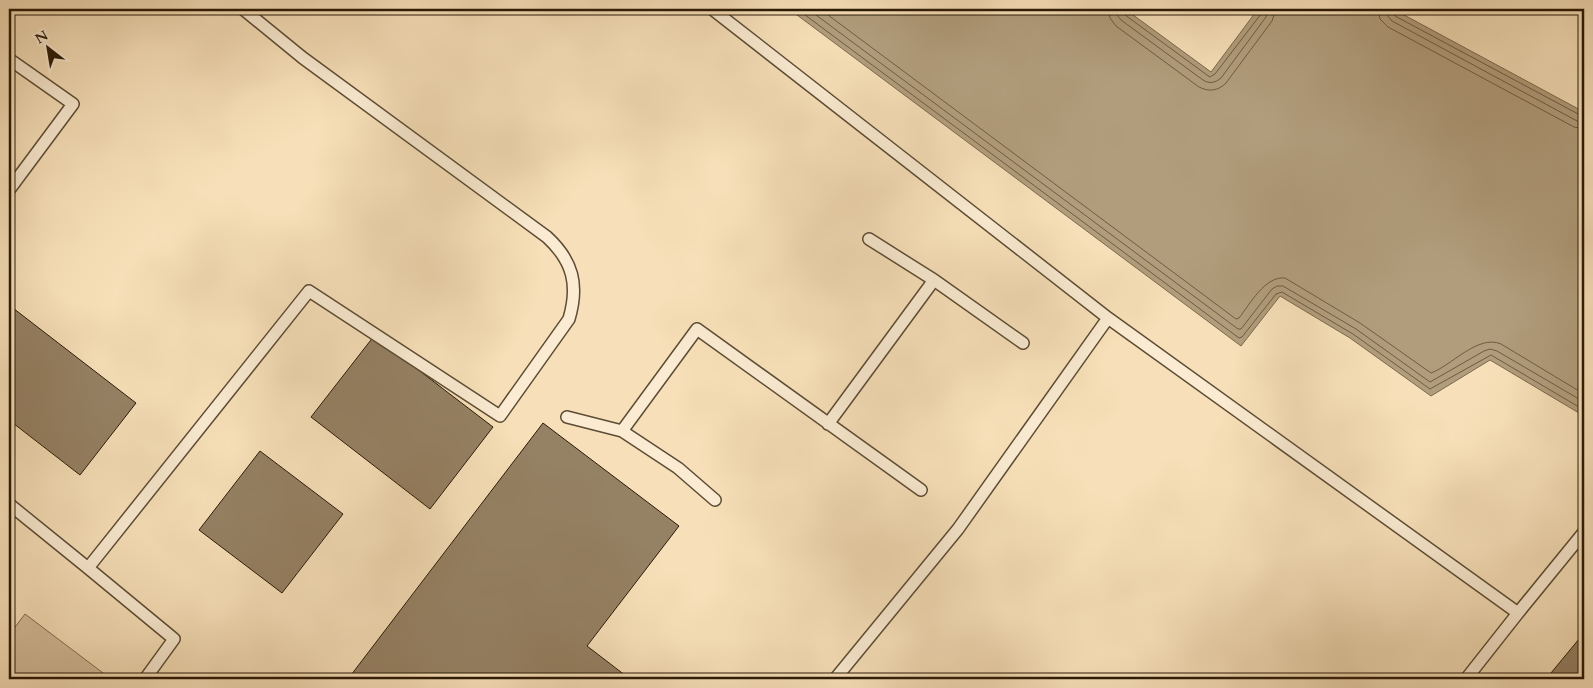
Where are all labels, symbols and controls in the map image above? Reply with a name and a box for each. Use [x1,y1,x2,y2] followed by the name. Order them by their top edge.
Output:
[22,22,72,72] north arrow
[31,26,52,49] text: N

